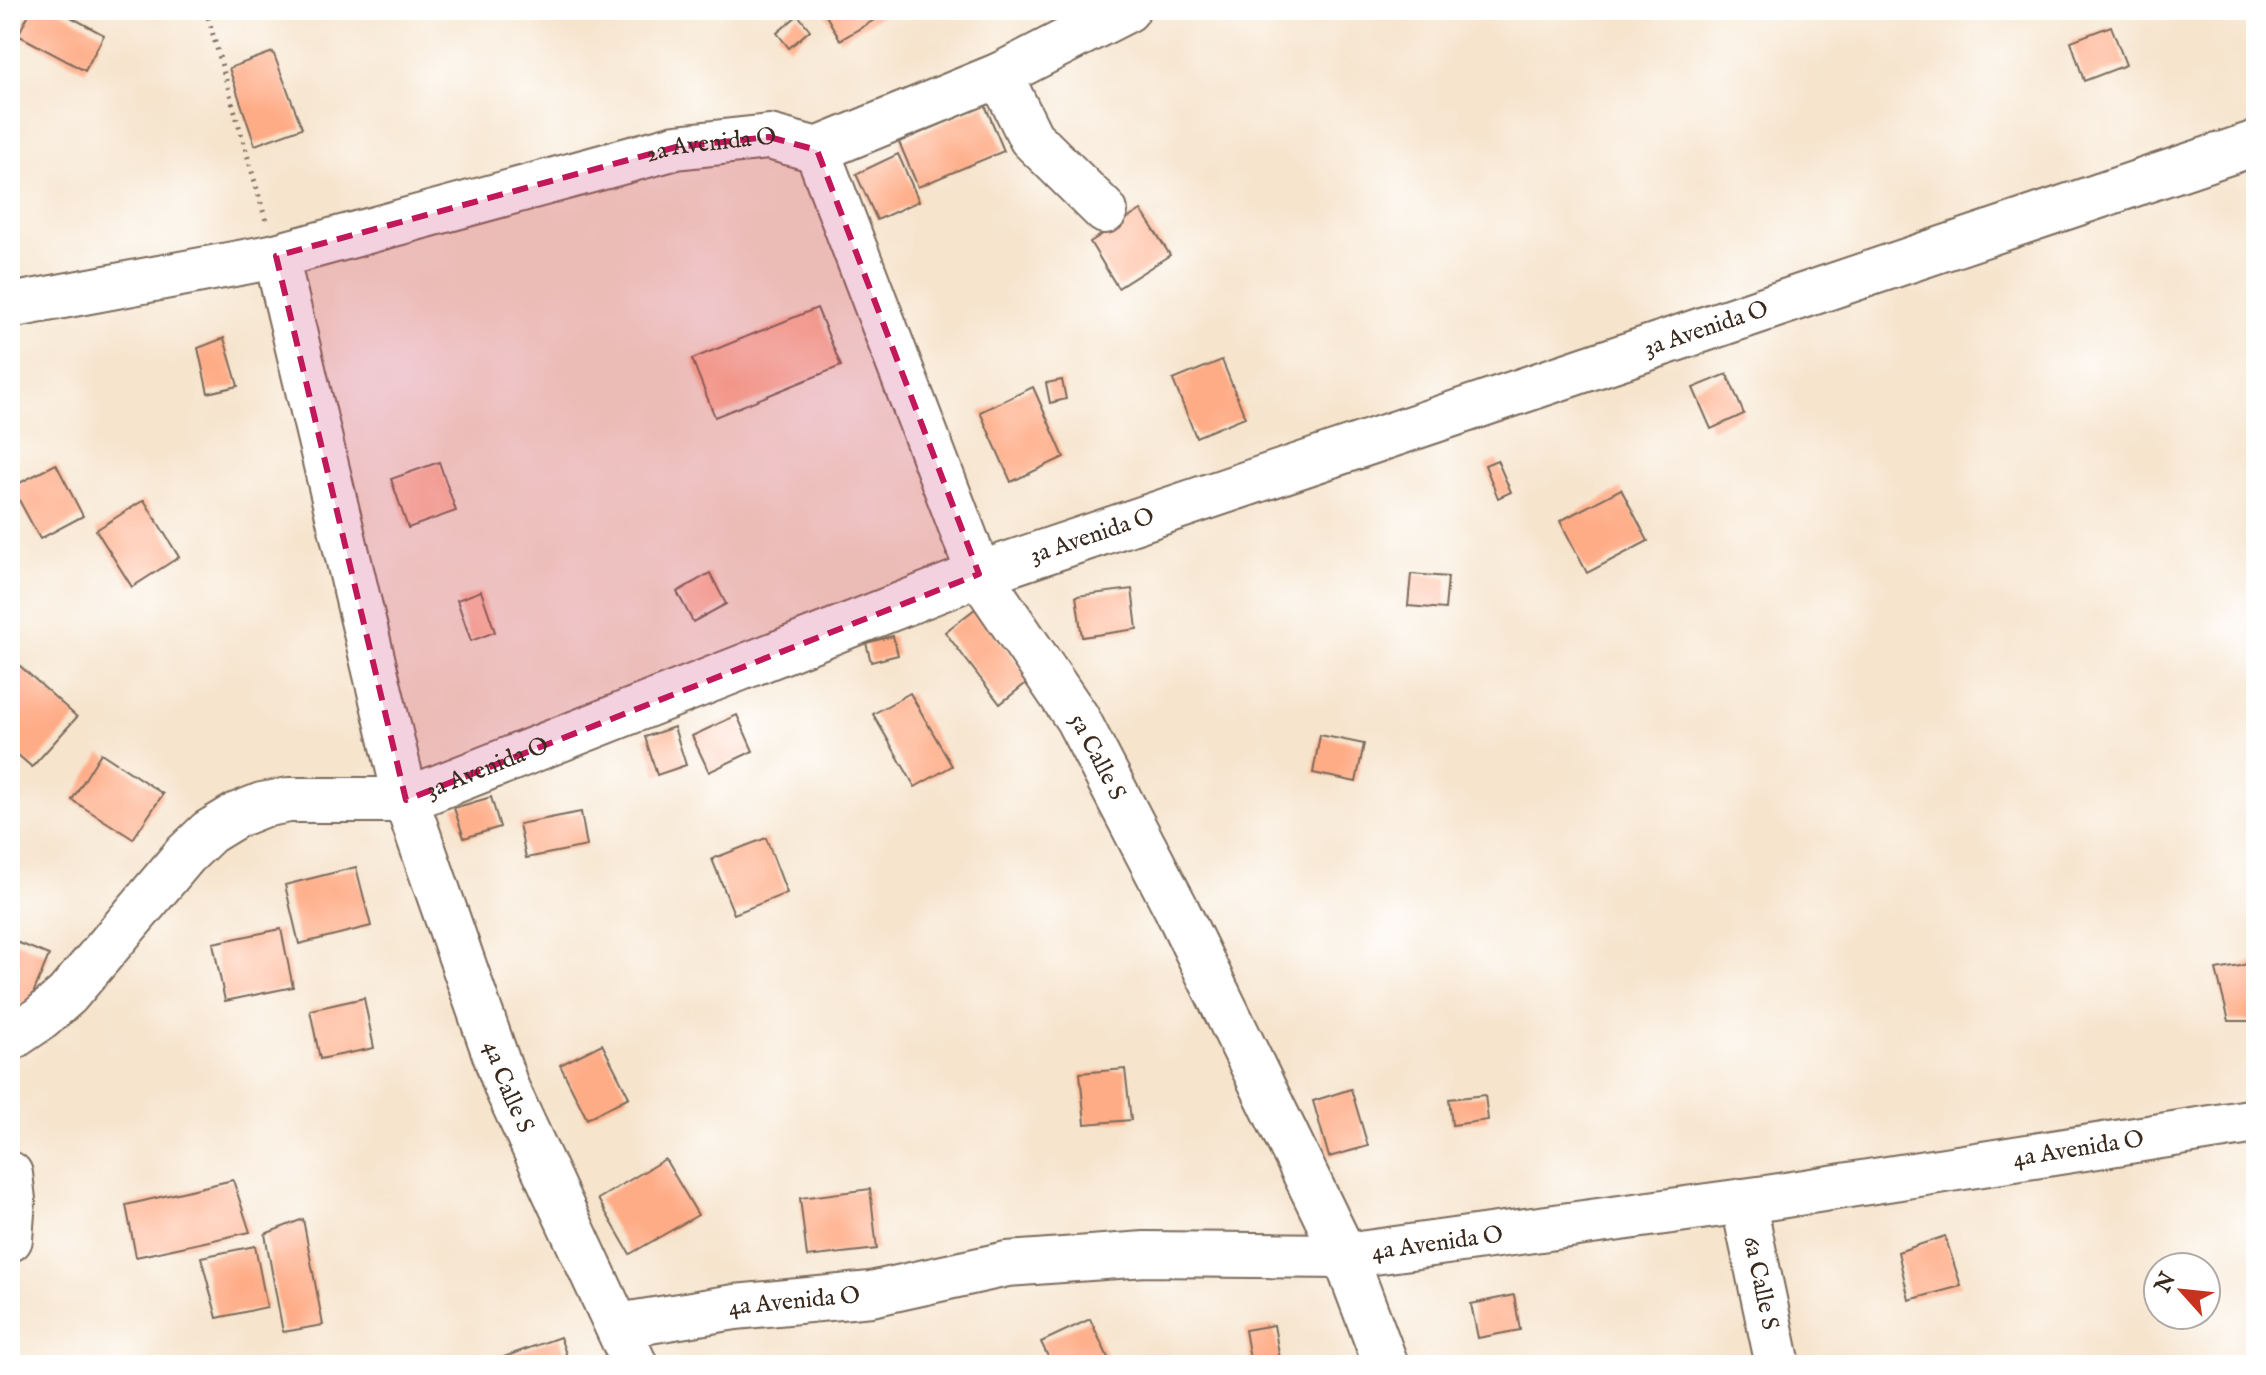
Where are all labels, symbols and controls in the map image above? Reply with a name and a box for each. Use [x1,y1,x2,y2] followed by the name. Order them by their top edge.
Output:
[642,121,778,170] street label: 2a Avenida O
[1640,293,1772,364] street label: 3a Avenida O
[1026,500,1158,571] street label: 3a Avenida O
[1062,708,1133,806] street label: 5a Calle S
[421,730,553,806] street label: 3a Avenida O
[476,1037,541,1138] street label: 4a Calle S
[2011,1123,2146,1175] street label: 4a Avenida O
[1370,1219,1505,1268] street label: 4a Avenida O
[1735,1234,1786,1333] street label: 6a Calle S
[2142,1251,2222,1331] north arrow
[2149,1268,2183,1299] text: N
[726,1280,861,1323] street label: 4a Avenida O

